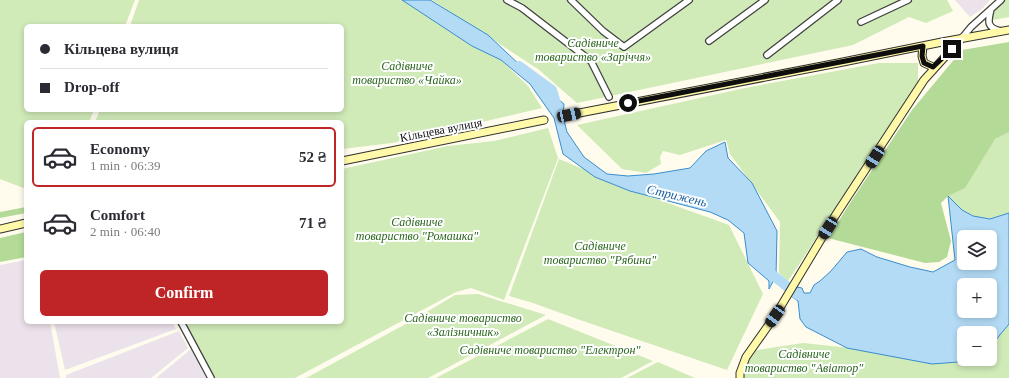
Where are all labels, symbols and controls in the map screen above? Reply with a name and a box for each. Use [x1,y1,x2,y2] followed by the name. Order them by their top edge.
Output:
[535,36,651,64] park label: Садівниче товариство «Заріччя»
[943,40,961,58] route end
[64,41,179,57] text: Кільцева вулиця
[352,59,462,87] park label: Садівниче товариство «Чайка»
[64,79,120,95] text: Drop-off
[619,94,637,112] route start
[556,107,582,123] car
[399,115,484,145] street label: Кільцева вулиця
[42,139,78,175] icon: car
[90,141,150,157] text: Economy
[863,144,887,170] car
[299,149,326,165] text: 52 ₴
[90,158,160,173] text: 1 min · 06:39
[645,181,709,210] water label: Стрижень
[42,205,78,241] icon: car
[90,207,145,223] text: Comfort
[299,215,326,231] text: 71 ₴
[356,215,479,243] park label: Садівниче товариство "Ромашка"
[817,215,839,241] car
[90,224,160,239] text: 2 min · 06:40
[957,230,997,366] map controls
[957,230,997,270] button: layers
[544,239,657,267] park label: Садівниче товариство "Рябина"
[40,270,328,316] button: Confirm
[957,278,997,318] button: +
[763,303,787,329] car
[404,311,522,339] park label: Садівниче товариство «Залізничник»
[957,326,997,366] button: −
[460,343,641,357] park label: Садівниче товариство "Електрон"
[745,347,864,375] park label: Садівниче товариство "Авіатор"

